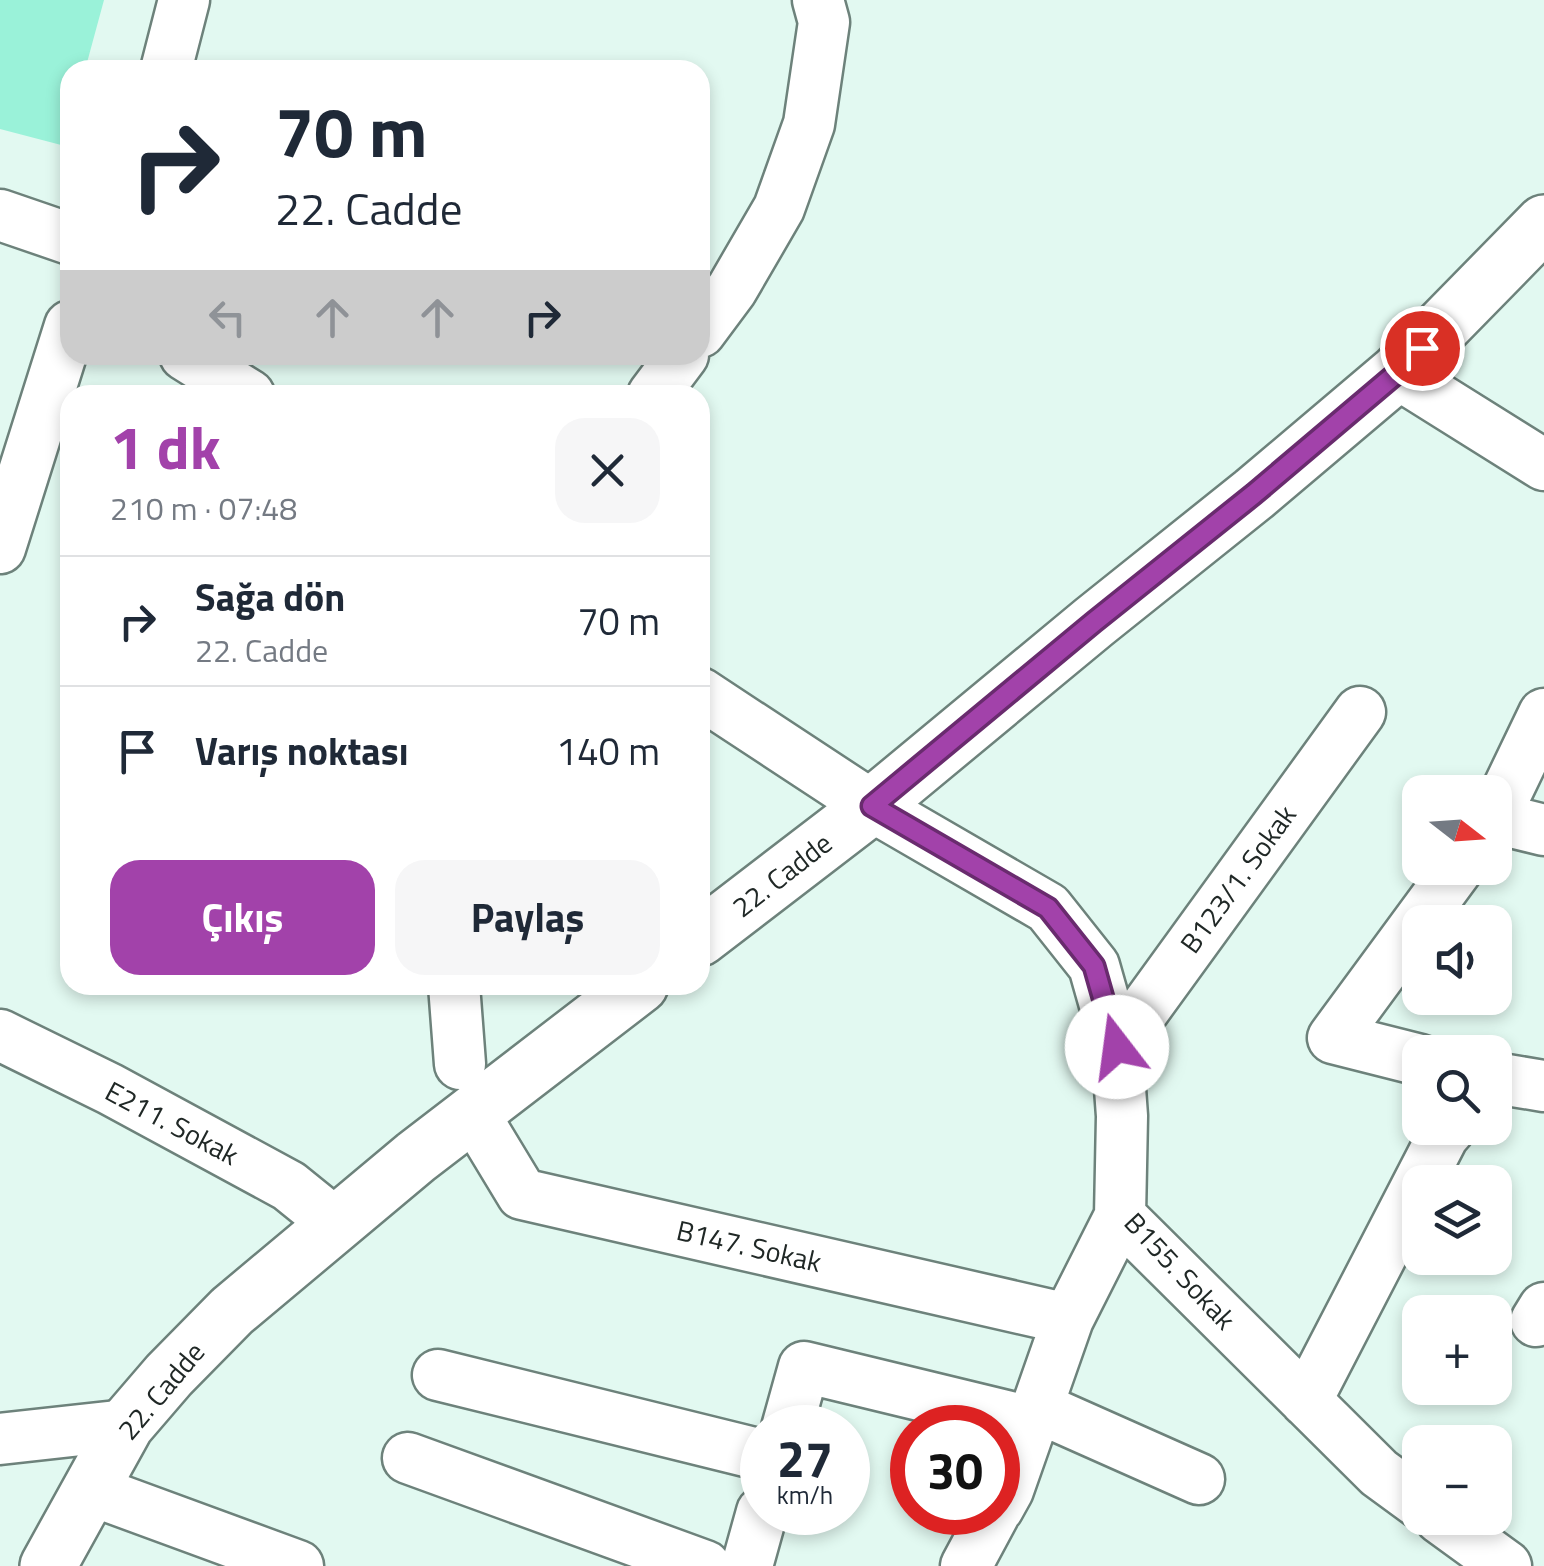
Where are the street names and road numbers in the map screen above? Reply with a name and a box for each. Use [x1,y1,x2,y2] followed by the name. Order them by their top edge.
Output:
[1169,796,1306,962] street label: B123/1. Sokak
[723,822,841,927] street label: 22. Cadde
[98,1069,247,1176] street label: E211. Sokak
[1114,1202,1246,1339] street label: B155. Sokak
[673,1208,826,1283] street label: B147. Sokak
[107,1332,215,1449] street label: 22. Cadde

